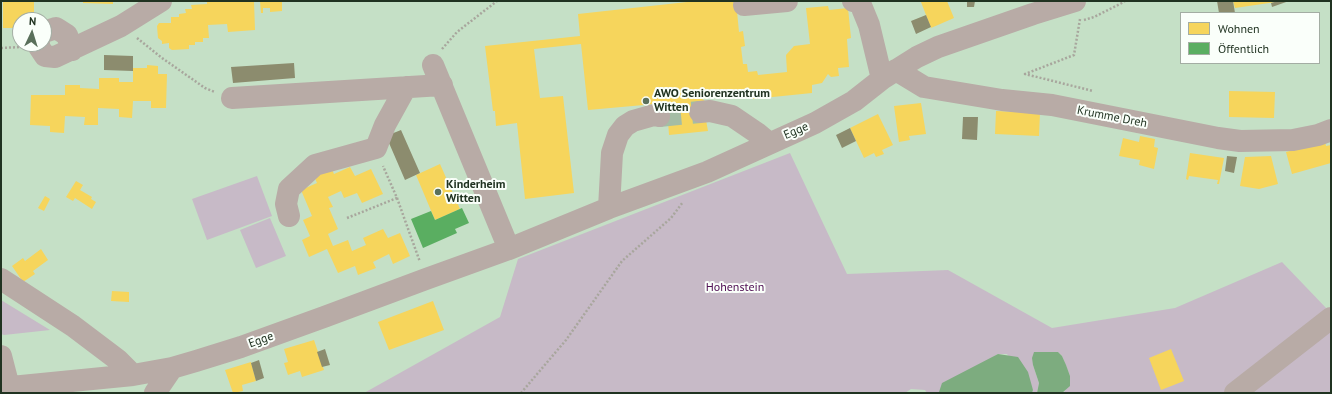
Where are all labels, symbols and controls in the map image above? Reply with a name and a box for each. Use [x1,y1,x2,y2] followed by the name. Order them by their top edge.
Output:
[12,12,52,52] north arrow
[1180,12,1320,64] legend
[29,14,37,28] text: N
[1218,21,1260,36] text: Wohnen
[1218,41,1269,56] text: Öffentlich
[654,87,770,115] place label: AWO Seniorenzentrum Witten
[641,96,651,106] marker: AWO Seniorenzentrum Witten
[1076,103,1148,131] street label: Krumme Dreh
[781,119,811,143] street label: Egge
[446,178,506,206] place label: Kinderheim Witten
[433,187,443,197] marker: Kinderheim Witten
[706,281,764,295] park label: Hohenstein
[247,329,275,351] street label: Egge

